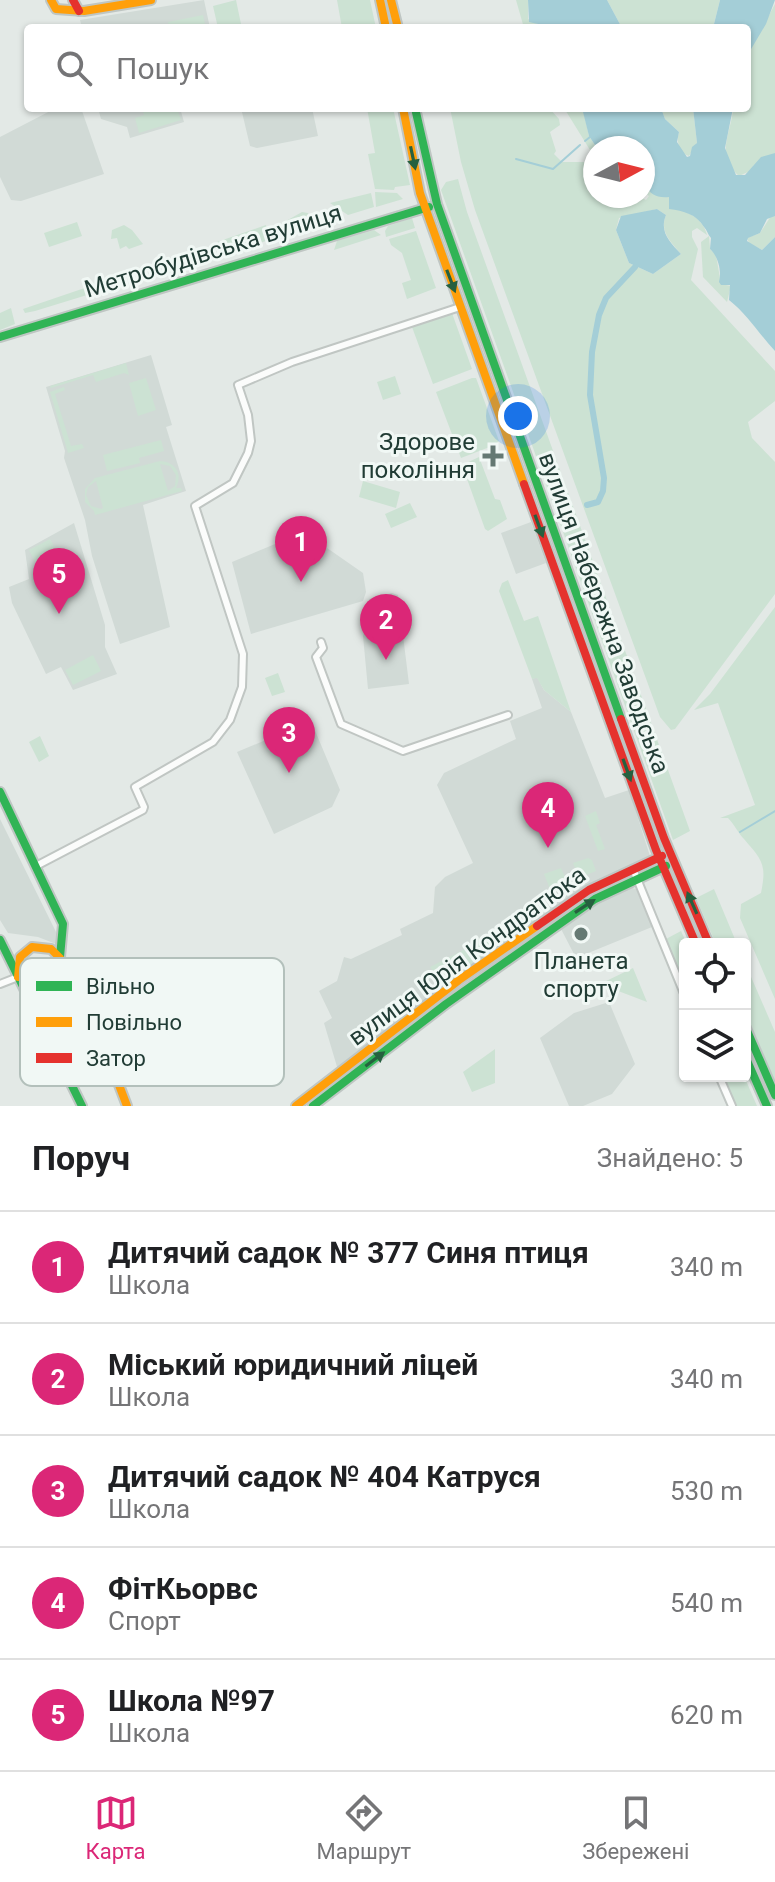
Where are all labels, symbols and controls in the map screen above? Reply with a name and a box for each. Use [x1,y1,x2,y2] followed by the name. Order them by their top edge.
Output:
[24,24,751,112] search box
[52,46,96,90] icon: search
[116,51,209,86] text: Пошук
[583,136,655,208] north arrow
[407,146,420,171] one-way arrow
[81,198,345,304] street label: Метробудівська вулиця
[445,269,458,293] one-way arrow
[498,396,538,436] your location
[361,428,475,484] place label: Здорове покоління
[482,445,504,467] marker: Здорове покоління
[533,449,675,777] street label: вулиця Набережна Заводська
[533,514,546,538] one-way arrow
[275,516,327,582] pin: 1
[33,548,85,614] pin: 5
[360,594,412,660] pin: 2
[263,707,315,773] pin: 3
[622,759,634,783] one-way arrow
[522,782,574,848] pin: 4
[343,861,591,1051] street label: вулиця Юрія Кондратюка
[685,892,698,915] one-way arrow
[575,899,596,914] one-way arrow
[572,925,590,943] marker: Планета спорту
[679,938,751,1082] map controls
[679,938,751,1010] button: locate
[534,947,628,1003] place label: Планета спорту
[20,958,284,1086] legend
[86,974,155,999] text: Вільно
[86,1010,182,1035] text: Повільно
[679,1010,751,1082] button: layers
[86,1046,146,1071] text: Затор
[364,1051,386,1067] one-way arrow
[32,1138,130,1178] text: Поруч
[597,1143,743,1173] text: Знайдено: 5
[108,1235,589,1270] text: Дитячий садок № 377 Синя птиця
[51,1252,65,1282] text: 1
[670,1252,743,1282] text: 340 m
[108,1270,190,1300] text: Школа
[108,1347,478,1382] text: Міський юридичний ліцей
[51,1364,65,1394] text: 2
[670,1364,743,1394] text: 340 m
[108,1382,190,1412] text: Школа
[108,1459,541,1494] text: Дитячий садок № 404 Катруся
[51,1476,65,1506] text: 3
[670,1476,743,1506] text: 530 m
[108,1494,190,1524] text: Школа
[108,1571,258,1606] text: ФiтКьорвс
[51,1588,65,1618] text: 4
[670,1588,743,1618] text: 540 m
[108,1606,181,1636] text: Спорт
[108,1683,275,1718] text: Школа №97
[51,1700,65,1730] text: 5
[670,1700,743,1730] text: 620 m
[108,1718,190,1748] text: Школа
[86,1791,146,1864] tab: Карта
[317,1791,411,1864] tab: Маршрут
[582,1791,689,1864] tab: Збережені

